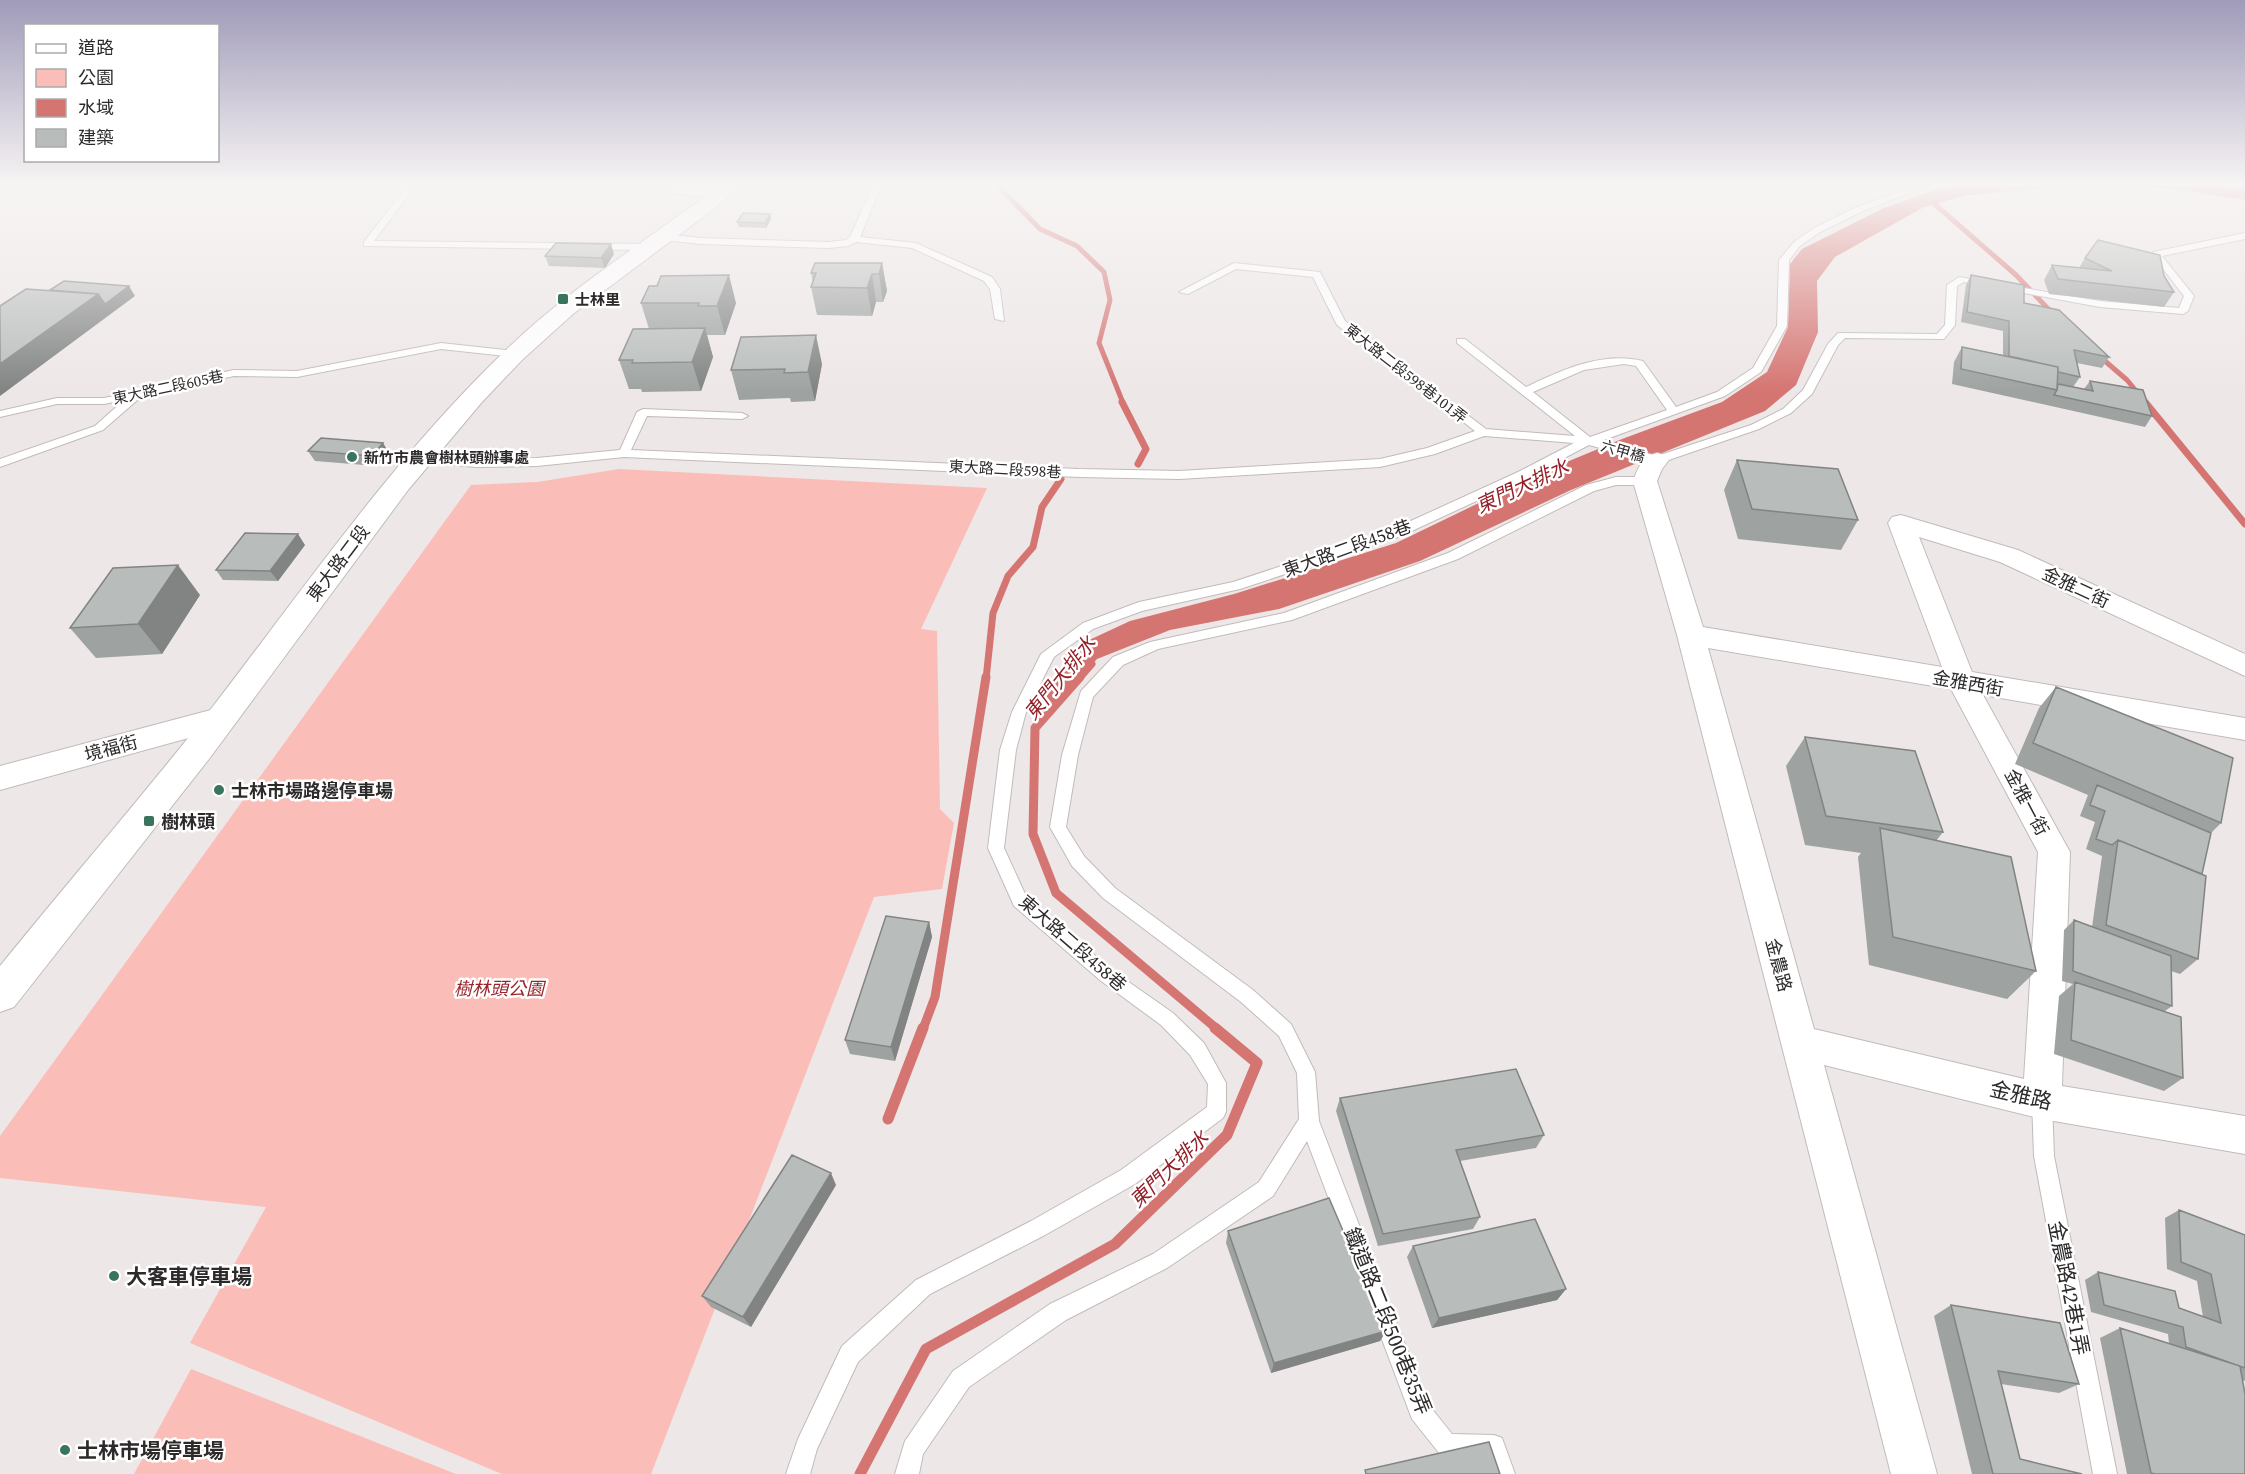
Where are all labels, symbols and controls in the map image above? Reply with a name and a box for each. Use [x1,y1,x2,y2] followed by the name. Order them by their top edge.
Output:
[24,24,219,162] legend
[78,35,114,60] text: 道路
[78,65,114,90] text: 公園
[78,95,114,120] text: 水域
[78,125,114,150] text: 建築
[575,289,620,310] place label: 士林里
[556,292,570,306] marker: 士林里
[1340,319,1472,427] street label: 東大路二段598巷101弄
[111,365,225,409] street label: 東大路二段605巷
[1598,435,1648,467] street label: 六甲橋
[364,447,529,468] place label: 新竹市農會樹林頭辦事處
[345,450,359,464] marker: 新竹市農會樹林頭辦事處
[1471,452,1574,520] water label: 東門大排水
[948,456,1062,482] street label: 東大路二段598巷
[1279,513,1415,583] street label: 東大路二段458巷
[301,520,375,606] street label: 東大路二段
[2038,560,2114,614] street label: 金雅二街
[1018,630,1103,726] water label: 東門大排水
[1930,664,2006,702] street label: 金雅西街
[82,729,140,767] street label: 境福街
[1999,764,2055,840] street label: 金雅一街
[231,778,393,803] place label: 士林市場路邊停車場
[212,783,226,797] marker: 士林市場路邊停車場
[161,809,215,834] place label: 樹林頭
[142,814,156,828] marker: 樹林頭
[1014,889,1132,997] street label: 東大路二段458巷
[1760,936,1798,994] street label: 金農路
[454,976,547,1001] park label: 樹林頭公園
[1987,1074,2055,1116] street label: 金雅路
[1123,1124,1215,1214] water label: 東門大排水
[2042,1218,2096,1358] street label: 金農路42巷1弄
[1337,1223,1439,1419] street label: 鐵道路二段500巷35弄
[126,1262,252,1291] place label: 大客車停車場
[107,1269,121,1283] marker: 大客車停車場
[77,1436,224,1465] place label: 士林市場停車場
[58,1443,72,1457] marker: 士林市場停車場

